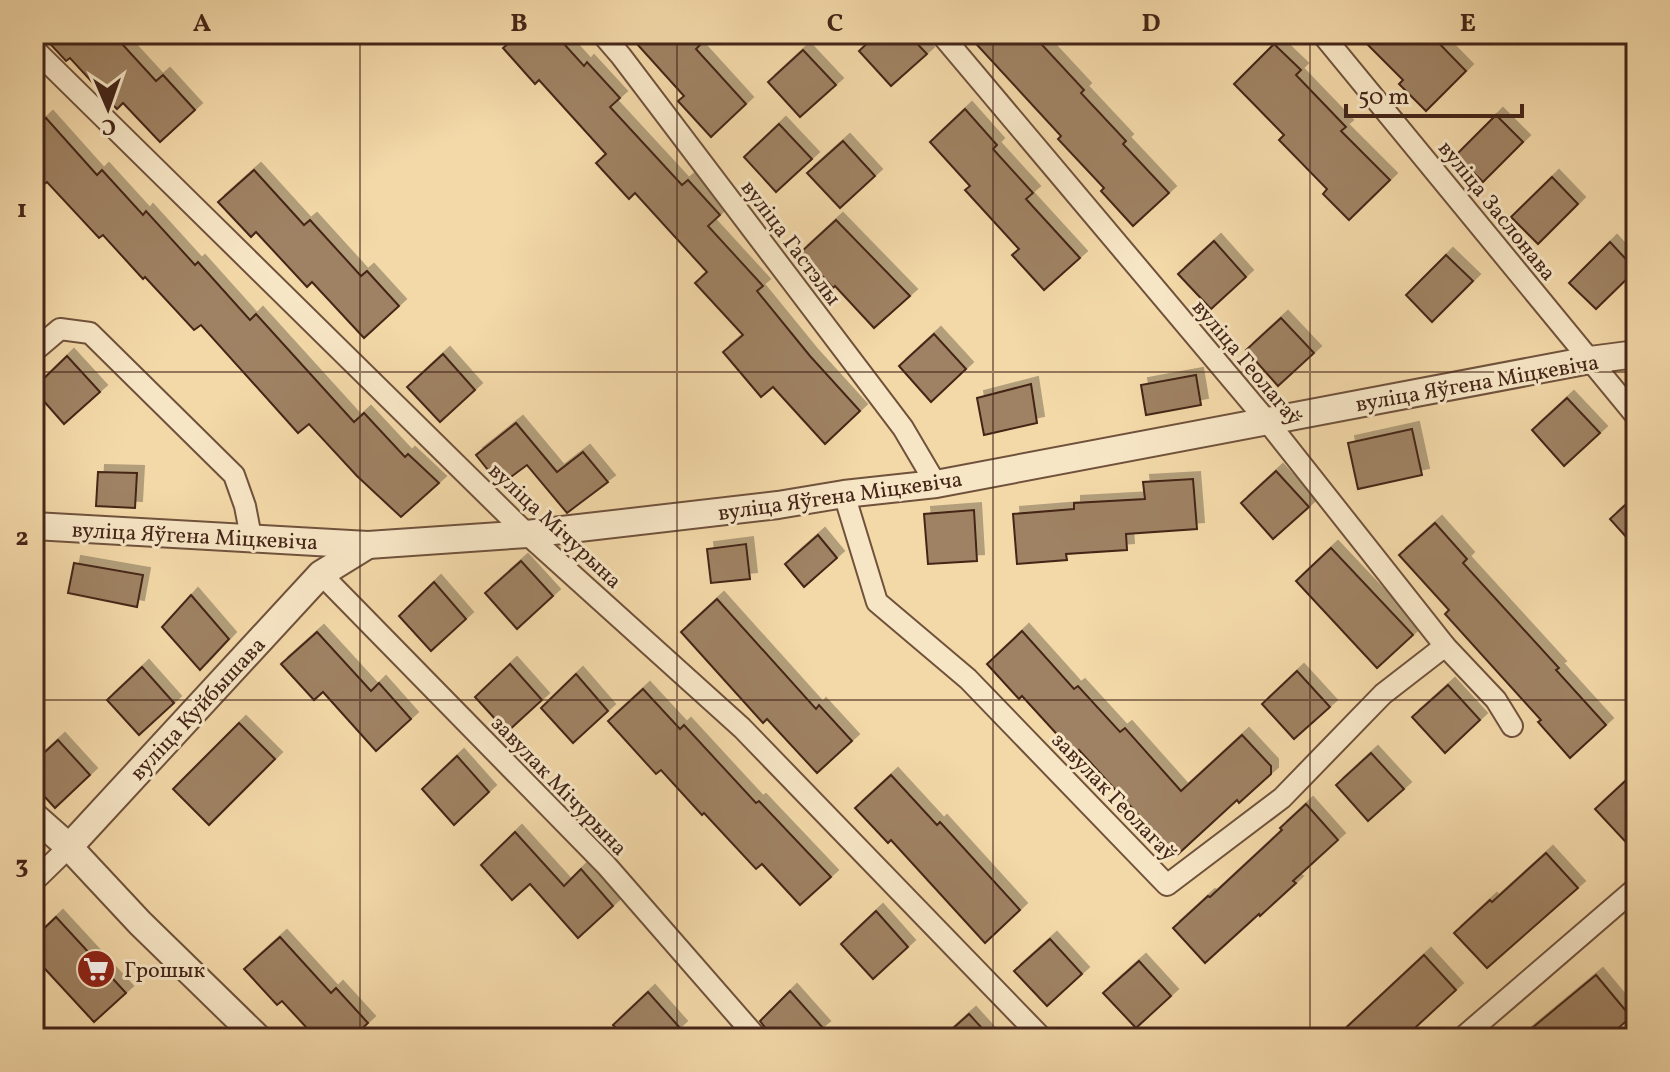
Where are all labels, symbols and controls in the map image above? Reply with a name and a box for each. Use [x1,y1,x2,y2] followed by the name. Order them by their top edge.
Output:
[193,6,212,42] text: A
[510,6,528,42] text: B
[827,6,843,42] text: C
[1141,6,1161,42] text: D
[1460,6,1476,42] text: E
[68,68,148,148] north arrow
[1346,68,1522,118] scale bar
[1358,81,1410,115] text: 50 m
[101,110,116,141] text: С
[1430,135,1562,288] street label: вуліца Заслонава
[733,174,847,313] street label: вуліца Гастэлы
[17,192,27,228] text: 1
[1184,294,1308,434] street label: вуліца Геолагаў
[1353,348,1602,421] street label: вуліца Яўгена Міцкевіча
[481,457,628,597] street label: вуліца Мічурына
[716,465,965,530] street label: вуліца Яўгена Міцкевіча
[71,516,319,559] street label: вуліца Яўгена Міцкевіча
[15,520,29,556] text: 2
[124,631,274,788] street label: вуліца Куйбышава
[483,710,633,864] street label: завулак Мічурына
[1044,726,1183,869] street label: завулак Геолагаў
[15,848,29,884] text: 3
[75,948,117,990] supermarket icon: Грошык
[124,956,206,987] place label: Грошык

